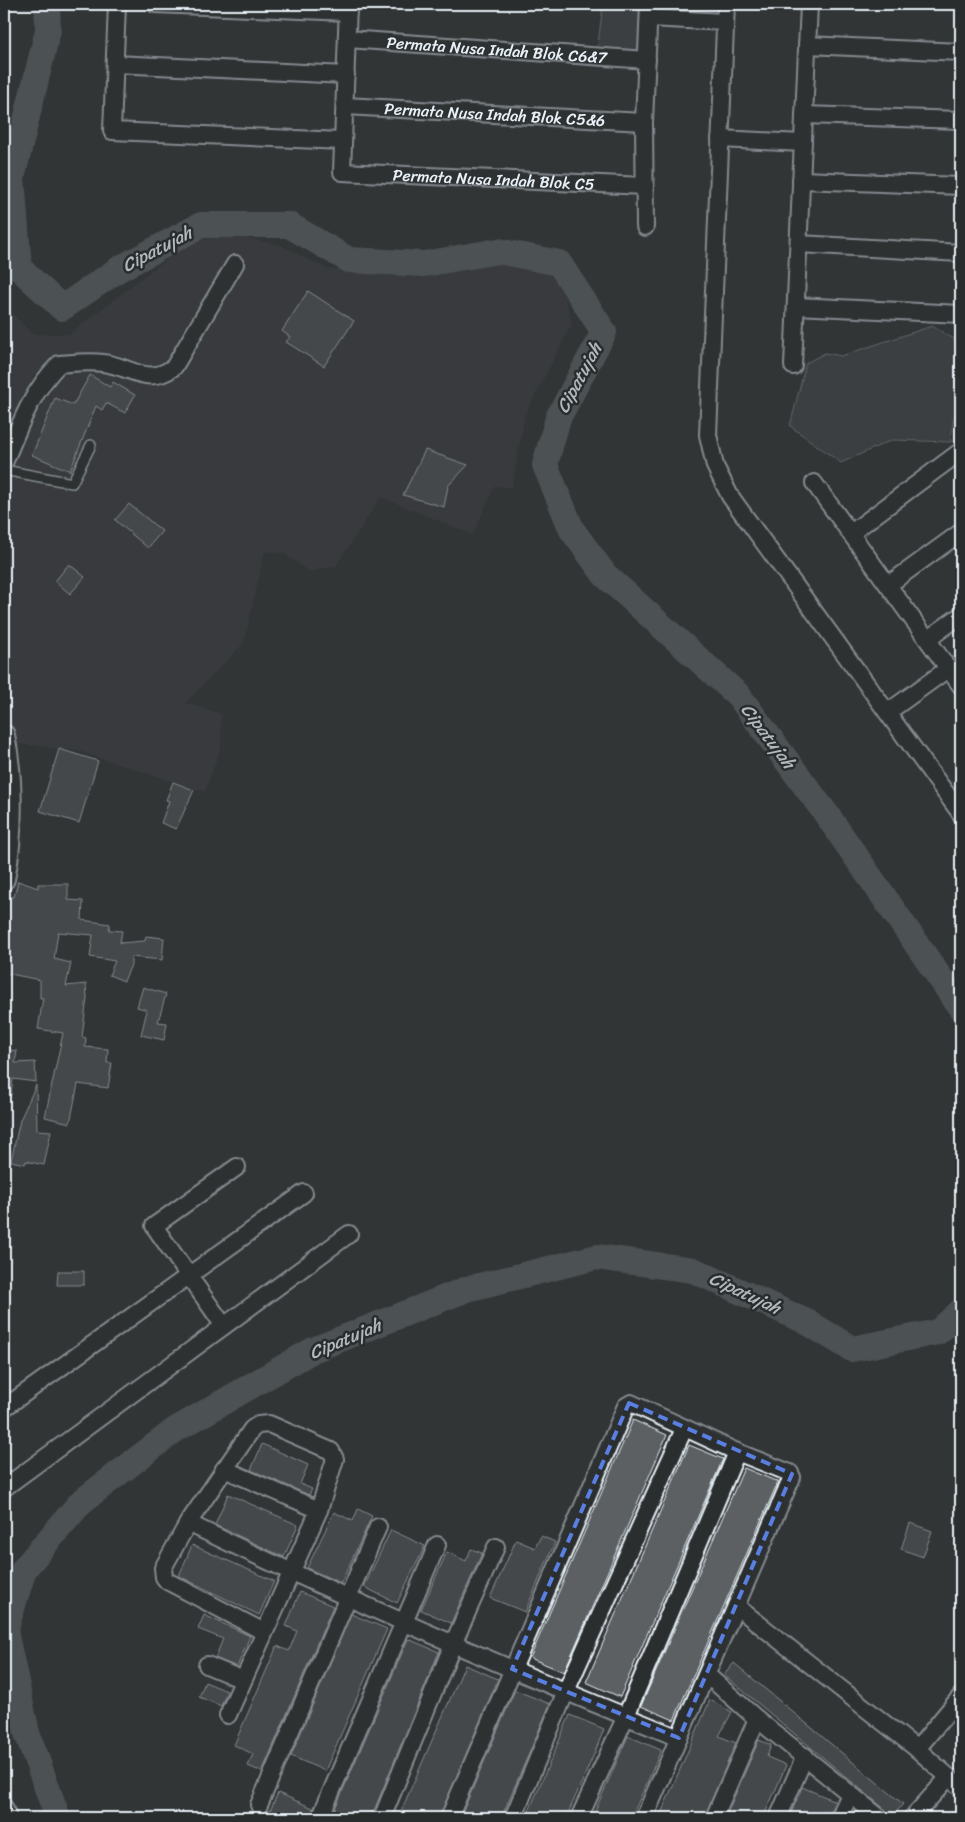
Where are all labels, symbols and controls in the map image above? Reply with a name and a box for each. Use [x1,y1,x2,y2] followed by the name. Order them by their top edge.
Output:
[386,27,609,72] street label: Permata Nusa Indah Blok C6&7
[384,94,606,134] street label: Permata Nusa Indah Blok C5&6
[392,160,596,198] street label: Permata Nusa Indah Blok C5
[116,216,199,281] water label: Cipatujah
[547,336,612,419] water label: Cipatujah
[732,696,805,777] water label: Cipatujah
[704,1262,788,1324] water label: Cipatujah
[304,1309,388,1369] water label: Cipatujah

